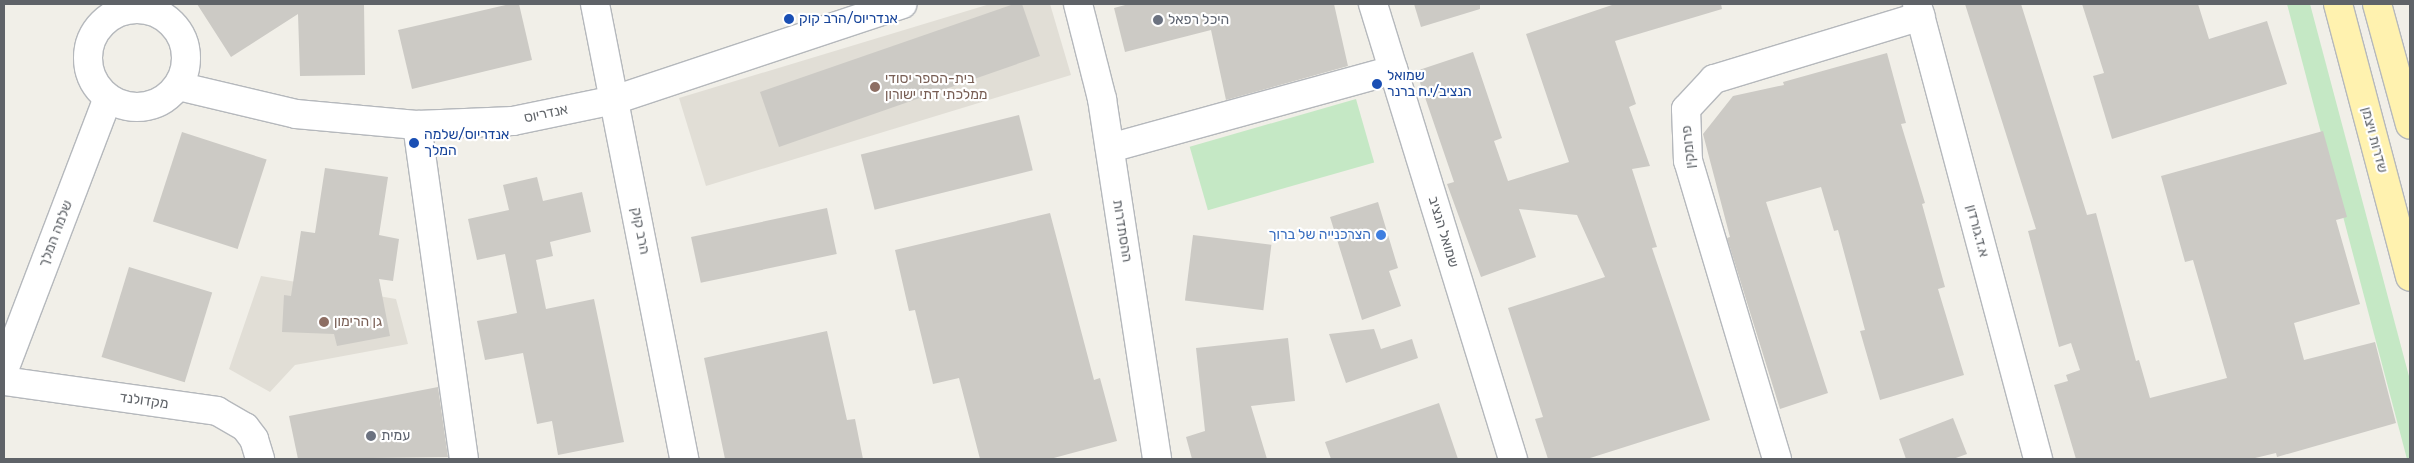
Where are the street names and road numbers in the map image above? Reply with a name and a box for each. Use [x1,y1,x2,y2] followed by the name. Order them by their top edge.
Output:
[522,101,570,127] street label: אנדריוס
[2357,105,2391,175] street label: שדרות ויצמן
[1678,125,1700,169] street label: פרומקין
[1424,194,1462,270] street label: שמואל הנציב
[36,198,76,270] street label: שלמה המלך
[1109,198,1135,264] street label: ההסתדרות
[1962,203,1992,259] street label: א.ד.גורדון
[627,206,653,256] street label: הרב קוק
[118,389,170,413] street label: מקדולנד

